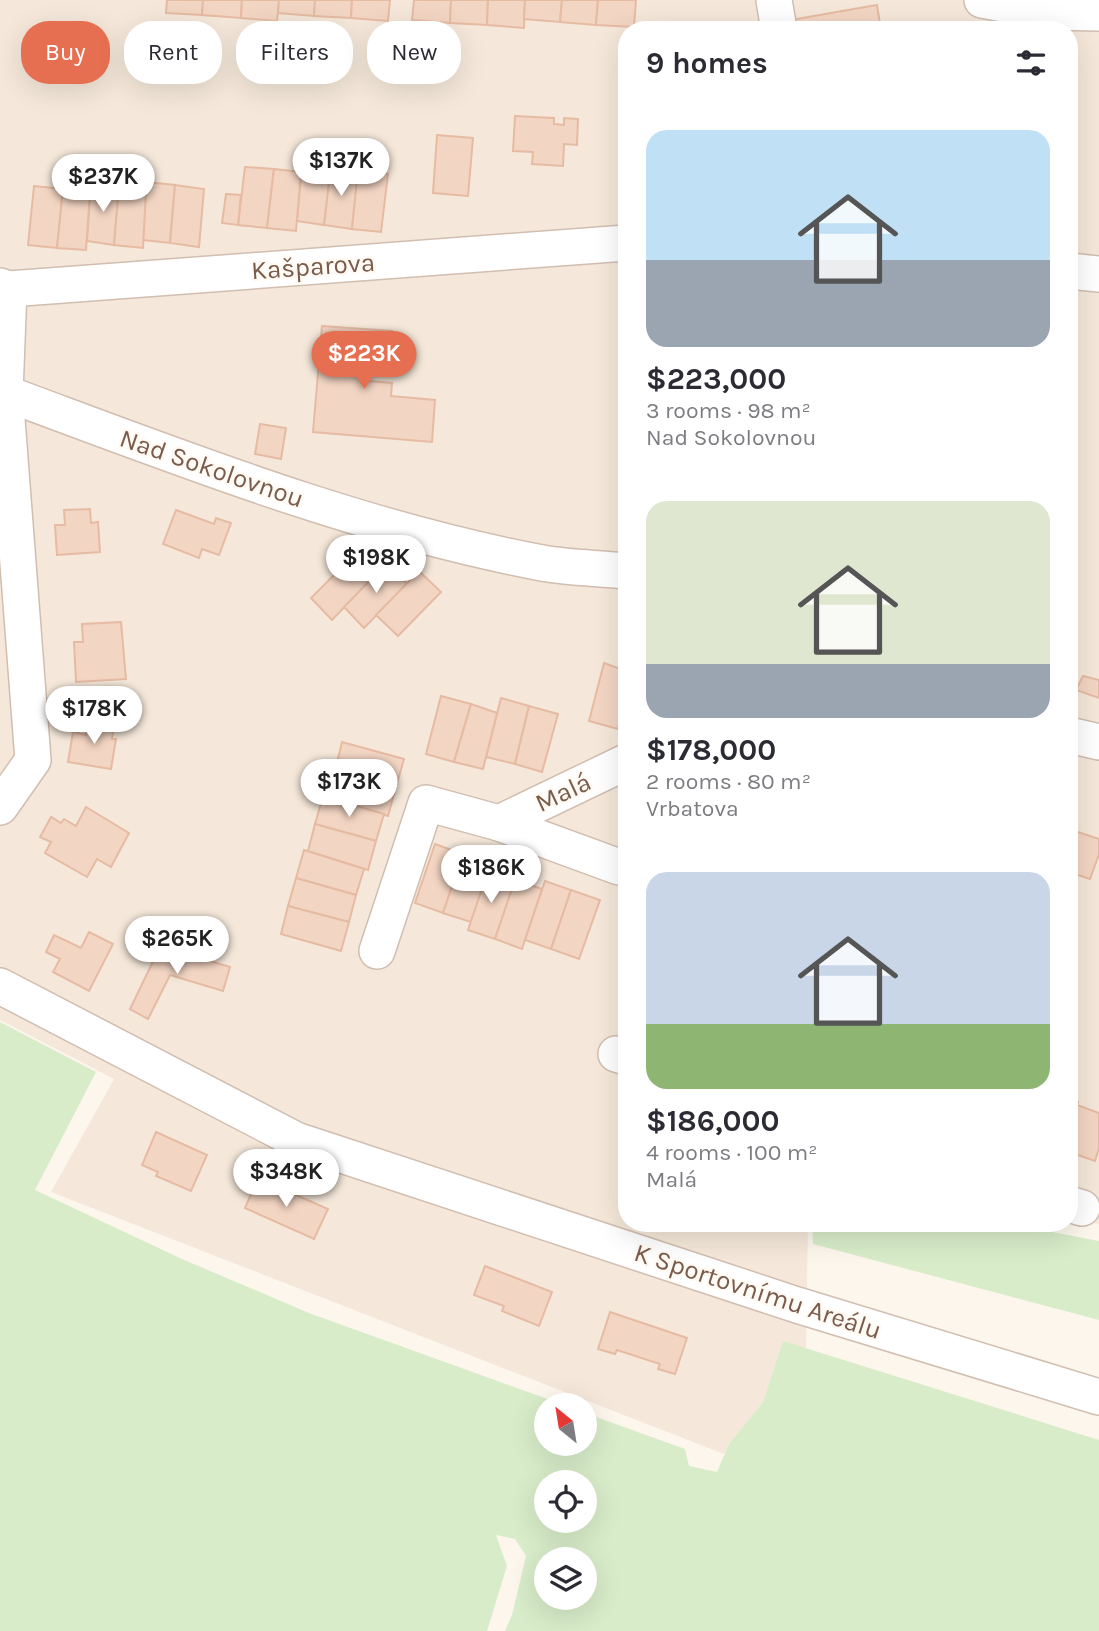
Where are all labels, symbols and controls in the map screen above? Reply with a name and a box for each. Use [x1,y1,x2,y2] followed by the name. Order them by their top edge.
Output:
[21,21,110,84] chip: Buy
[124,21,222,84] chip: Rent
[236,21,353,84] chip: Filters
[367,21,461,84] chip: New
[1012,44,1050,82] icon: filters
[646,45,768,81] text: 9 homes
[292,138,390,198] pin: $137K
[309,147,373,174] text: $137K
[54,154,152,214] pin: $237K
[68,163,138,190] text: $237K
[785,176,911,302] icon: home
[250,247,376,286] street label: Kašparova
[315,332,413,391] pin: $223K
[327,340,401,367] text: $223K
[646,361,786,397] text: $223,000
[646,397,811,424] text: 3 rooms · 98 m²
[116,422,308,514] street label: Nad Sokolovnou
[646,424,816,451] text: Nad Sokolovnou
[327,536,425,595] pin: $198K
[342,544,410,571] text: $198K
[785,547,911,673] icon: home
[45,686,143,746] pin: $178K
[61,695,127,722] text: $178K
[646,732,776,768] text: $178,000
[300,760,398,819] pin: $173K
[530,766,596,819] street label: Malá
[317,768,381,795] text: $173K
[646,768,811,795] text: 2 rooms · 80 m²
[646,795,739,822] text: Vrbatova
[442,846,540,905] pin: $186K
[457,854,525,881] text: $186K
[128,916,226,976] pin: $265K
[785,918,911,1044] icon: home
[141,925,213,952] text: $265K
[646,1103,780,1139] text: $186,000
[646,1139,818,1166] text: 4 rooms · 100 m²
[237,1150,335,1209] pin: $348K
[249,1158,323,1185] text: $348K
[646,1166,697,1193] text: Malá
[630,1237,885,1346] street label: K Sportovnímu Areálu
[534,1393,597,1456] north arrow
[534,1393,597,1610] map controls
[534,1470,597,1533] button: locate
[534,1547,597,1610] button: layers

